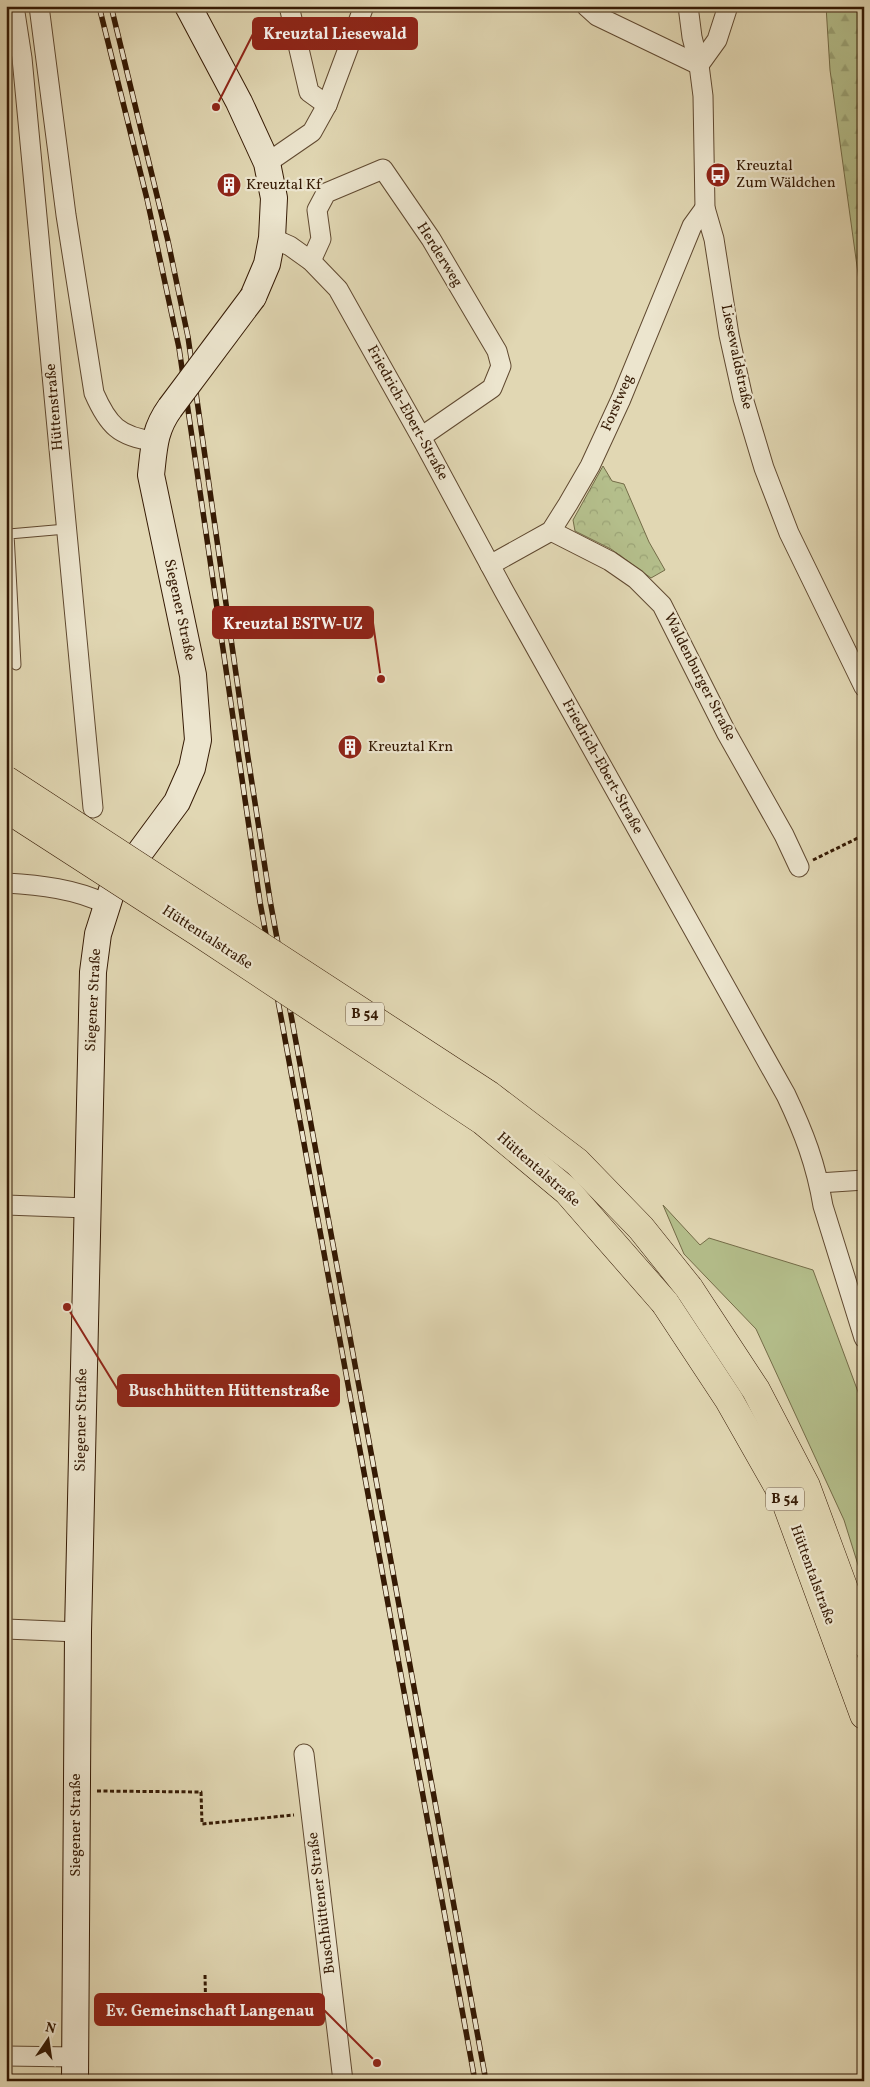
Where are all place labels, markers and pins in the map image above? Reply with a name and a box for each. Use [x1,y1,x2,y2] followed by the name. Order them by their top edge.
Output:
[253,18,417,49] callout: Kreuztal Liesewald
[736,156,836,194] place label: Kreuztal Zum Wäldchen
[705,162,731,188] bus stop icon: Kreuztal Zum Wäldchen
[216,172,242,198] building icon: Kreuztal Kf
[246,175,323,196] place label: Kreuztal Kf
[213,607,373,638] callout: Kreuztal ESTW-UZ
[337,734,363,760] building icon: Kreuztal Krn
[368,737,453,758] place label: Kreuztal Krn
[118,1375,339,1406] callout: Buschhütten Hüttenstraße
[95,1994,324,2025] callout: Ev. Gemeinschaft Langenau

